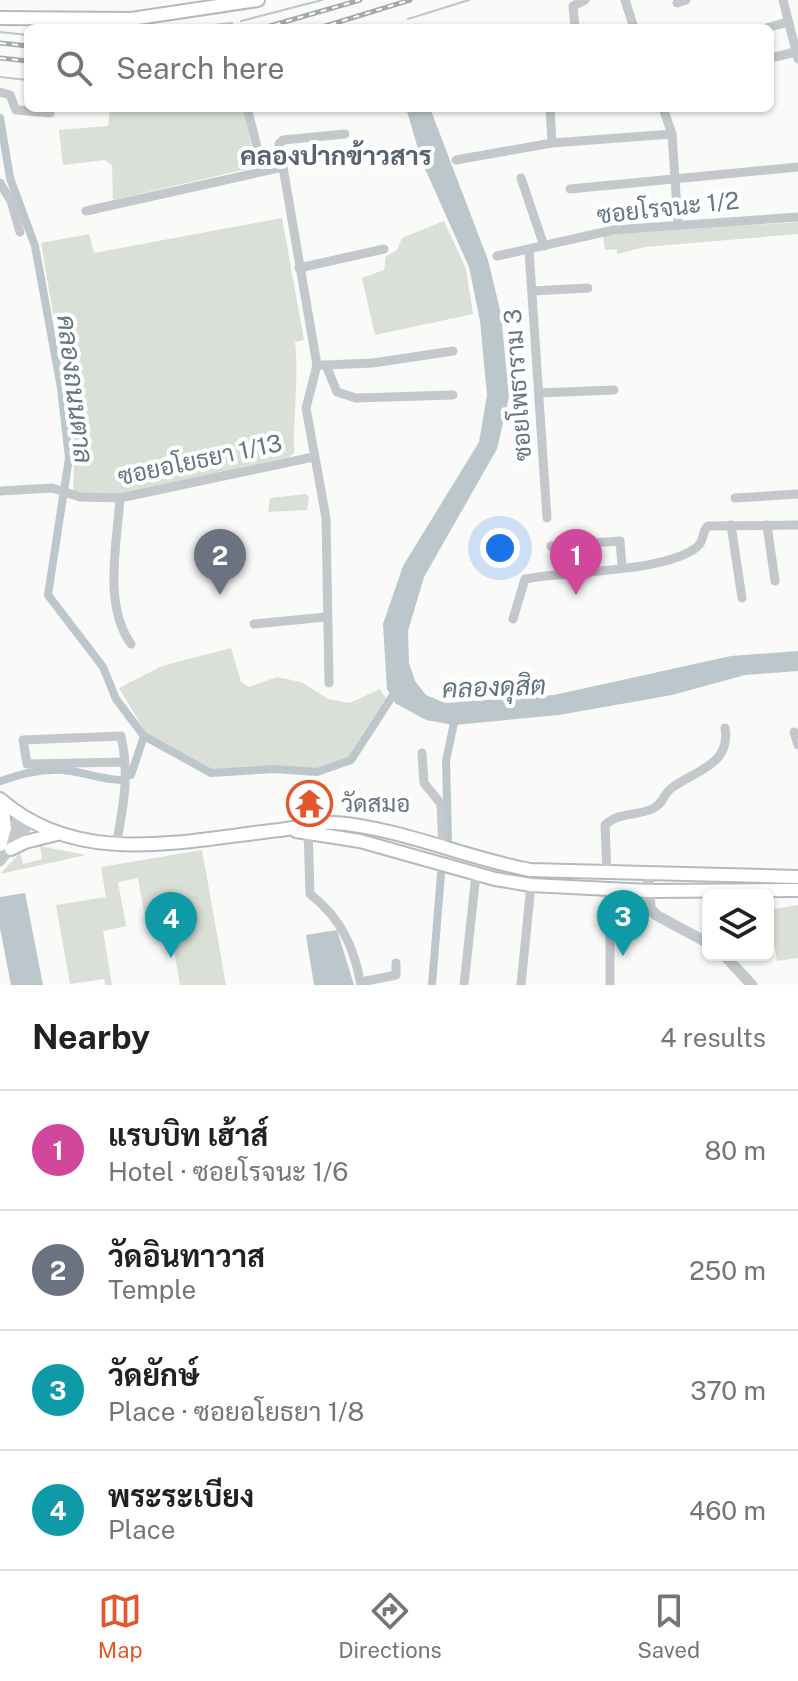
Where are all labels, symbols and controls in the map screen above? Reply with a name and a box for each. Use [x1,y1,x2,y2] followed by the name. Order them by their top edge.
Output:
[24,24,774,112] search box
[52,46,96,90] icon: search
[116,50,284,86] text: Search here
[240,139,432,171] district label: คลองปากข้าวสาร
[595,185,741,228] street label: ซอยโรจนะ 1/2
[497,308,536,462] street label: ซอยโพธาราม 3
[51,313,100,465] water label: คลองถนนตาล
[115,427,284,490] street label: ซอยอโยธยา 1/13
[480,528,520,568] your location
[194,529,246,595] pin: 2
[550,529,602,595] pin: 1
[441,669,547,707] water label: คลองดุสิต
[286,780,334,828] temple icon: วัดสมอ
[341,789,410,817] place label: วัดสมอ
[702,889,774,961] map controls
[702,889,774,961] button: layers
[597,890,649,956] pin: 3
[145,892,197,958] pin: 4
[32,1017,150,1057] text: Nearby
[660,1022,766,1053] text: 4 results
[108,1117,268,1153] text: แรบบิท เฮ้าส์
[52,1135,64,1166] text: 1
[705,1135,766,1166] text: 80 m
[108,1156,348,1187] text: Hotel · ซอยโรจนะ 1/6
[108,1238,265,1274] text: วัดอินทาวาส
[50,1255,66,1286] text: 2
[689,1255,766,1286] text: 250 m
[108,1274,196,1305] text: Temple
[108,1357,200,1393] text: วัดยักษ์
[49,1375,67,1406] text: 3
[690,1375,766,1406] text: 370 m
[108,1396,364,1427] text: Place · ซอยอโยธยา 1/8
[108,1478,254,1514] text: พระระเบียง
[49,1495,67,1526] text: 4
[689,1495,766,1526] text: 460 m
[108,1514,175,1545] text: Place
[98,1589,143,1663] tab: Map
[338,1589,442,1663] tab: Directions
[637,1589,700,1663] tab: Saved

